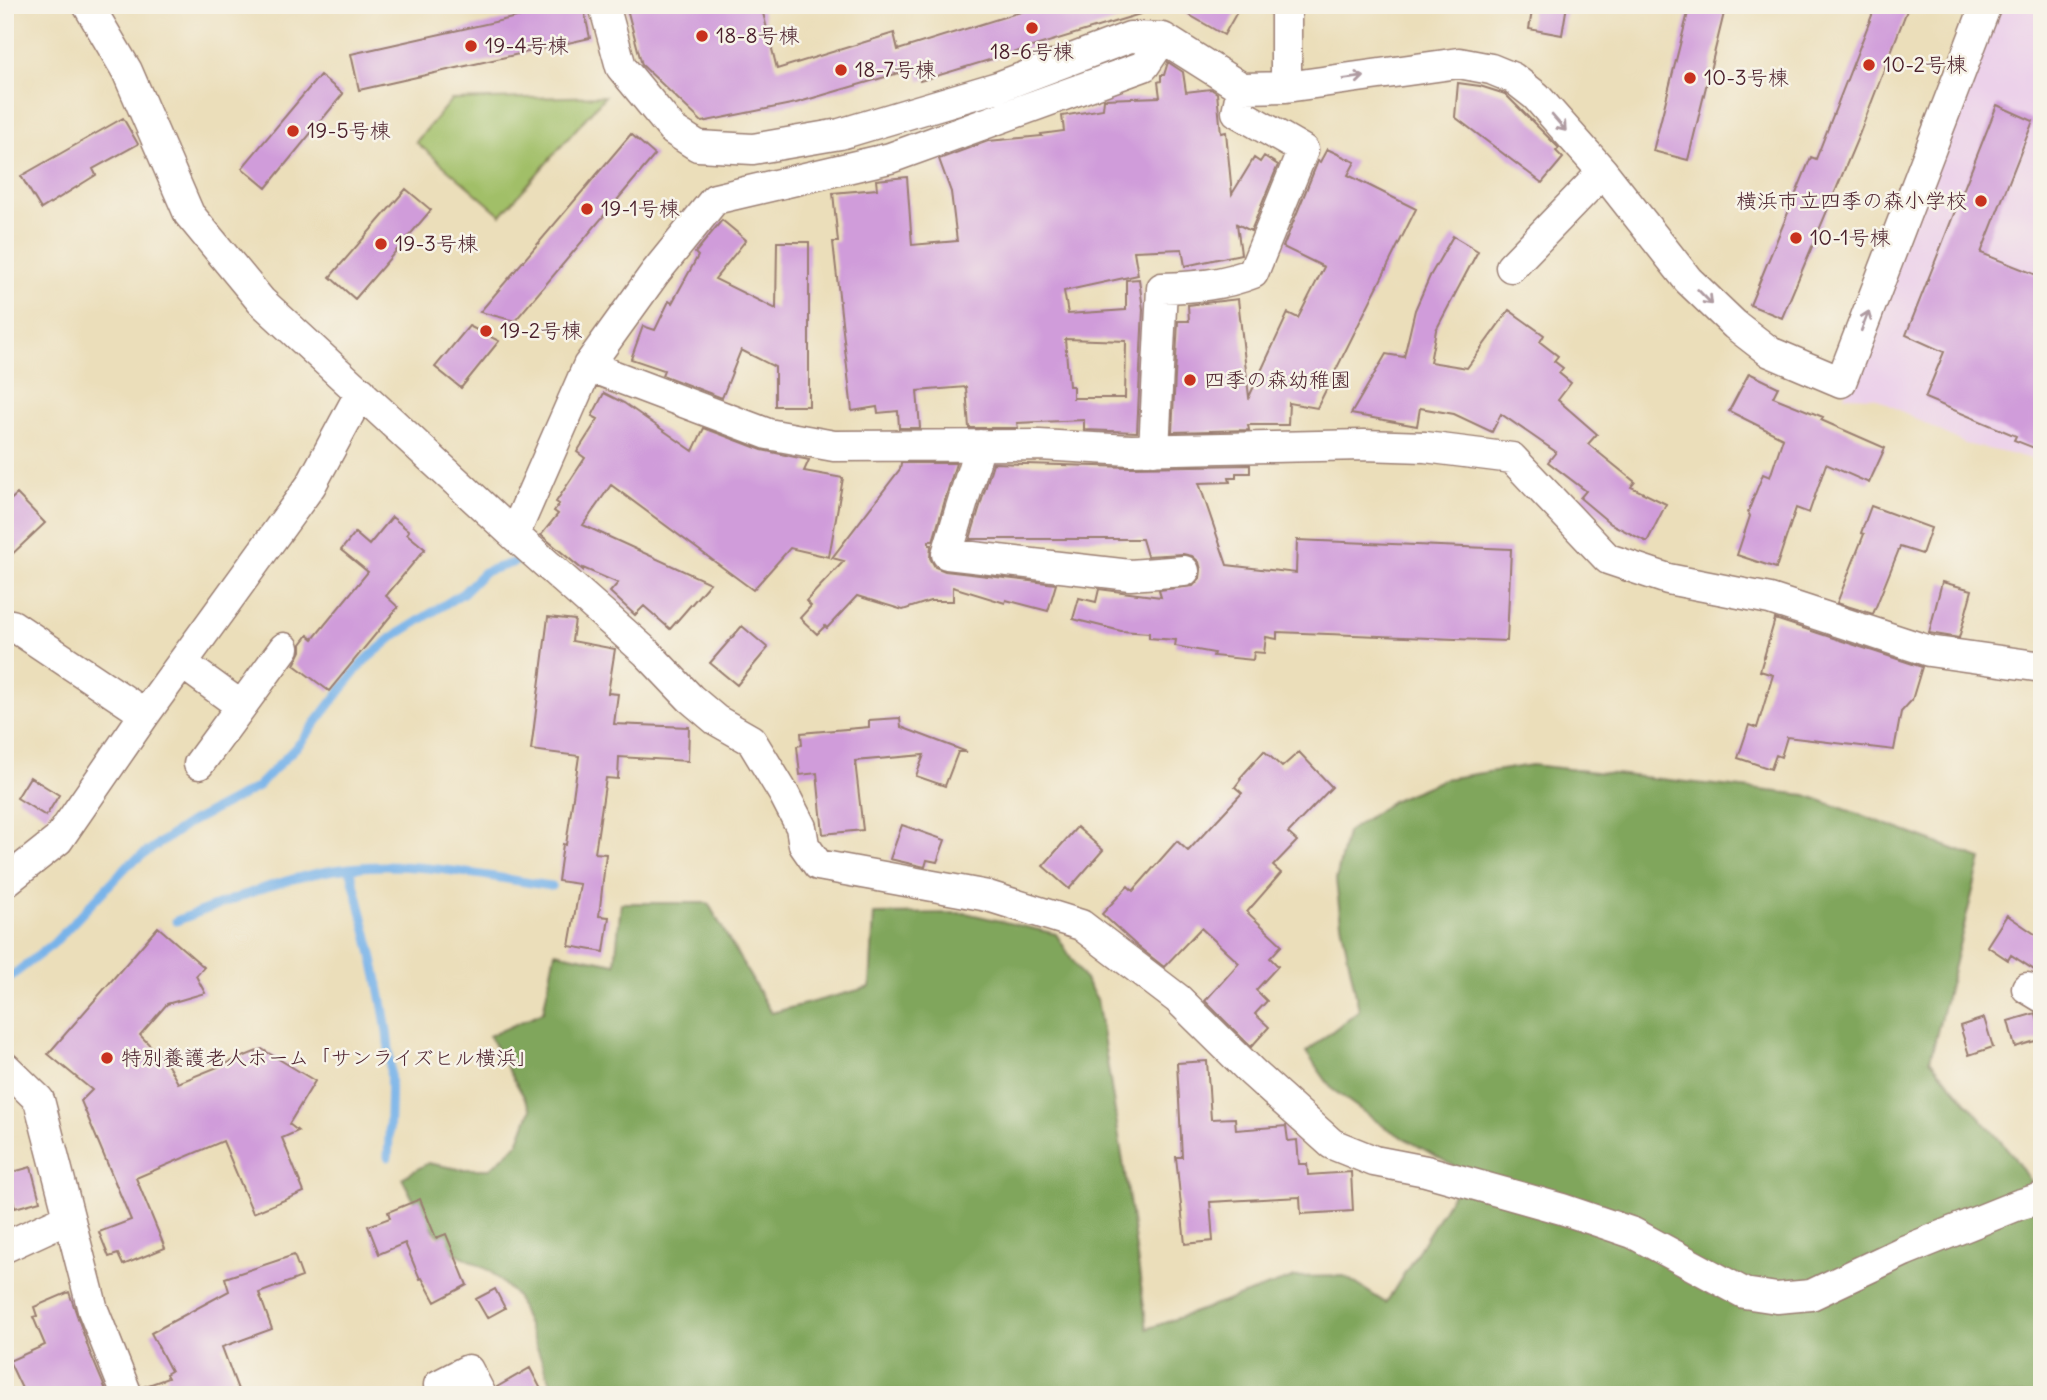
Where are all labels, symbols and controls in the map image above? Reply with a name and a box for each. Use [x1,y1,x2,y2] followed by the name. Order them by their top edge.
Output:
[1024,20,1040,36] marker: 18-6号棟
[716,22,800,49] place label: 18-8号棟
[694,28,710,44] marker: 18-8号棟
[485,32,569,59] place label: 19-4号棟
[463,38,479,54] marker: 19-4号棟
[990,38,1074,65] place label: 18-6号棟
[1883,51,1967,78] place label: 10-2号棟
[855,56,936,83] place label: 18-7号棟
[1861,57,1877,73] marker: 10-2号棟
[833,62,849,78] marker: 18-7号棟
[1704,64,1789,91] place label: 10-3号棟
[1682,70,1698,86] marker: 10-3号棟
[1342,71,1365,84] one-way arrow
[1551,113,1567,131] one-way arrow
[307,117,390,144] place label: 19-5号棟
[285,123,301,139] marker: 19-5号棟
[1736,187,1967,214] place label: 横浜市立四季の森小学校
[1973,193,1989,209] marker: 横浜市立四季の森小学校
[601,195,680,222] place label: 19-1号棟
[579,201,595,217] marker: 19-1号棟
[1810,224,1891,251] place label: 10-1号棟
[395,230,478,257] place label: 19-3号棟
[1788,230,1804,246] marker: 10-1号棟
[373,236,389,252] marker: 19-3号棟
[1696,288,1713,305] one-way arrow
[1859,311,1872,332] one-way arrow
[500,317,582,344] place label: 19-2号棟
[478,323,494,339] marker: 19-2号棟
[1204,366,1351,393] place label: 四季の森幼稚園
[1182,372,1198,388] marker: 四季の森幼稚園
[121,1044,538,1071] place label: 特別養護老人ホーム「サンライズヒル横浜」
[99,1050,115,1066] marker: 特別養護老人ホーム「サンライズヒル横浜」

